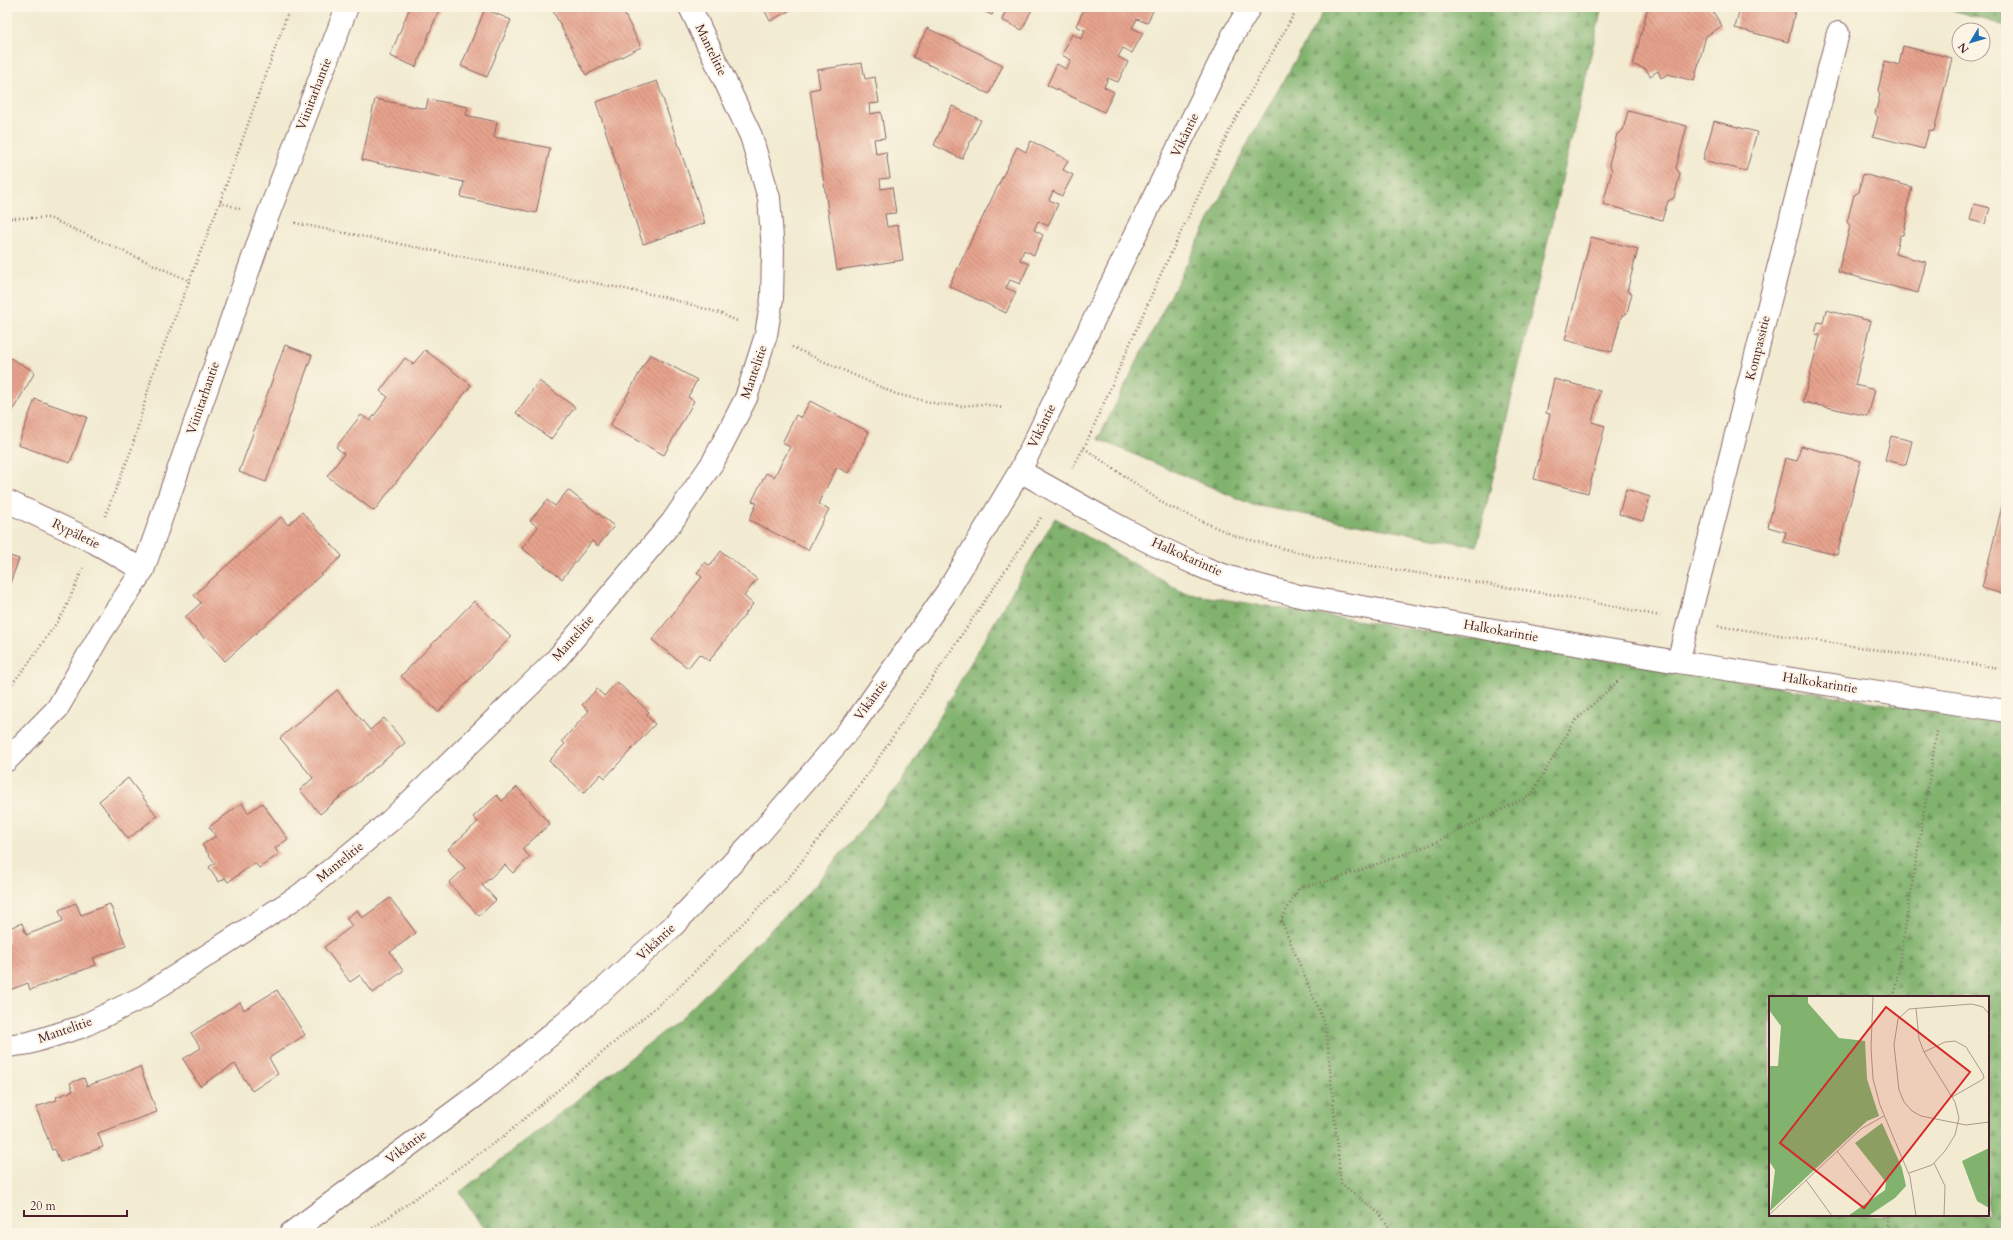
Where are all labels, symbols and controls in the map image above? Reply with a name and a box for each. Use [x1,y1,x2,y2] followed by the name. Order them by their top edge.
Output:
[691,21,731,79] street label: Mantelitie
[1951,22,1991,62] north arrow
[1954,39,1972,56] text: N
[292,55,336,133] street label: Viinitarhantie
[1167,110,1203,160] street label: Vikåntie
[1741,314,1775,382] street label: Kompassitie
[736,343,772,401] street label: Mantelitie
[182,359,224,437] street label: Viinitarhantie
[1024,401,1060,451] street label: Vikåntie
[49,515,103,553] street label: Rypäletie
[1149,533,1225,581] street label: Halkokarintie
[548,611,598,665] street label: Mantelitie
[1462,616,1540,646] street label: Halkokarintie
[1781,668,1859,698] street label: Halkokarintie
[850,676,892,724] street label: Vikåntie
[313,837,367,887] street label: Mantelitie
[633,919,679,965] street label: Vikåntie
[1769,996,1989,1216] inset map
[36,1012,94,1048] street label: Mantelitie
[382,1126,430,1168] street label: Vikåntie
[24,1192,127,1218] scale bar
[30,1198,57,1214] text: 20 m

